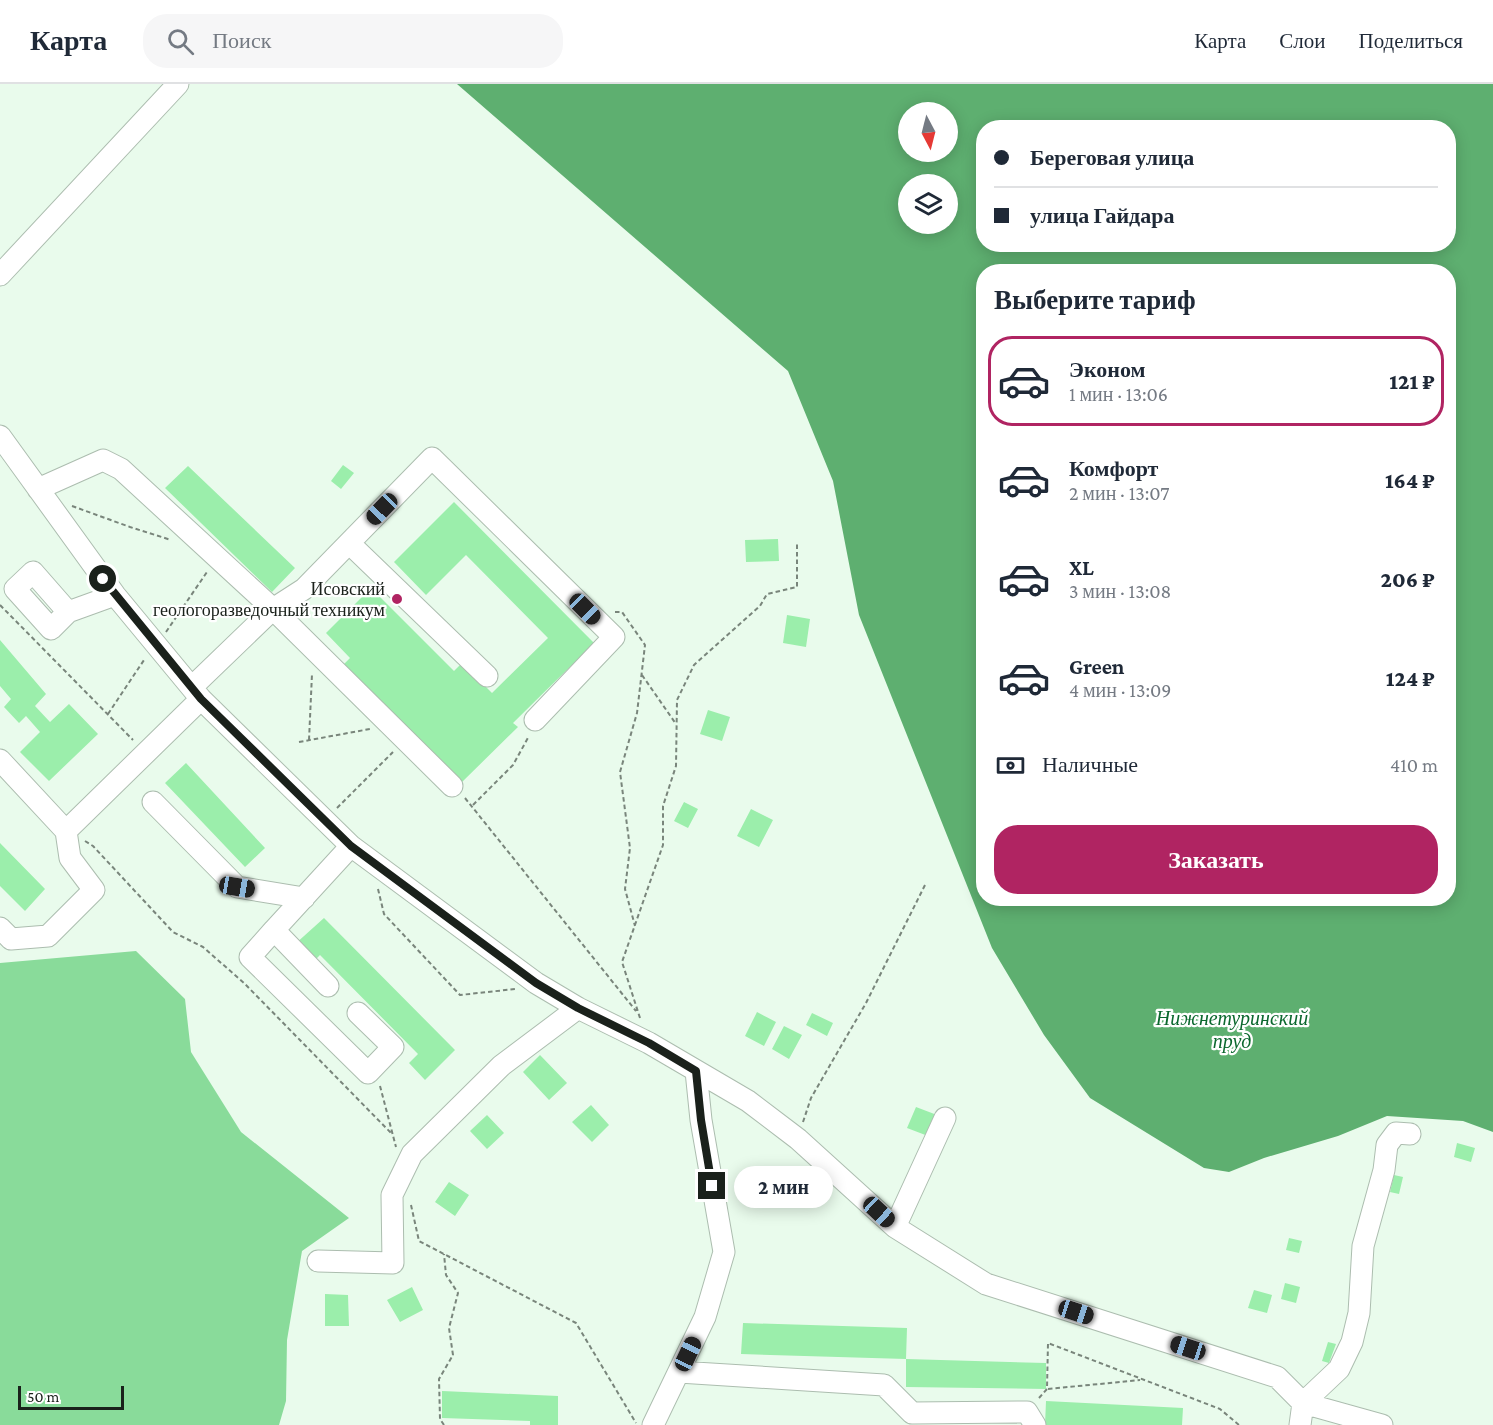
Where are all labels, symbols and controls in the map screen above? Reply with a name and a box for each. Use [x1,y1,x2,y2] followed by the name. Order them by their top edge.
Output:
[143,14,563,68] search box
[30,25,107,56] text: Карта
[164,25,197,58] icon: search
[212,28,271,53] text: Поиск
[1194,29,1246,53] text: Карта
[1279,29,1325,53] text: Слои
[1358,29,1463,53] text: Поделиться
[898,102,958,162] north arrow
[898,102,958,234] map controls
[1030,145,1194,170] text: Береговая улица
[898,174,958,234] button: layers
[1030,203,1174,228] text: улица Гайдара
[994,285,1196,315] text: Выберите тариф
[997,354,1051,408] icon: car
[1069,357,1146,382] text: Эконом
[1389,369,1435,394] text: 121 ₽
[1069,383,1168,405] text: 1 мин · 13:06
[997,453,1051,507] icon: car
[1069,456,1158,481] text: Комфорт
[1385,468,1435,493] text: 164 ₽
[1069,482,1169,504] text: 2 мин · 13:07
[363,490,401,528] car
[997,552,1051,606] icon: car
[1069,555,1094,580] text: XL
[89,565,116,592] route start
[1380,567,1435,592] text: 206 ₽
[153,579,385,620] place label: Исовский геологоразведочный техникум
[1069,580,1171,602] text: 3 мин · 13:08
[566,590,604,628] car
[390,592,404,606] marker: Исовский геологоразведочный техникум
[997,651,1051,705] icon: car
[1069,654,1125,679] text: Green
[1386,666,1435,691] text: 124 ₽
[1069,679,1172,701] text: 4 мин · 13:09
[994,749,1027,782] icon: cash
[1042,752,1138,777] text: Наличные
[1390,754,1438,776] text: 410 m
[994,825,1438,894] button: Заказать
[218,875,256,899] car
[1155,1007,1308,1053] water label: Нижнетуринский пруд
[733,1165,832,1207] callout: 2 мин
[698,1172,725,1199] route end
[758,1176,809,1198] text: 2 мин
[860,1193,898,1231] car
[1056,1298,1096,1326] car
[672,1334,704,1374] car
[1168,1334,1208,1362] car
[18,1383,124,1410] scale bar
[27,1388,59,1405] text: 50 m

